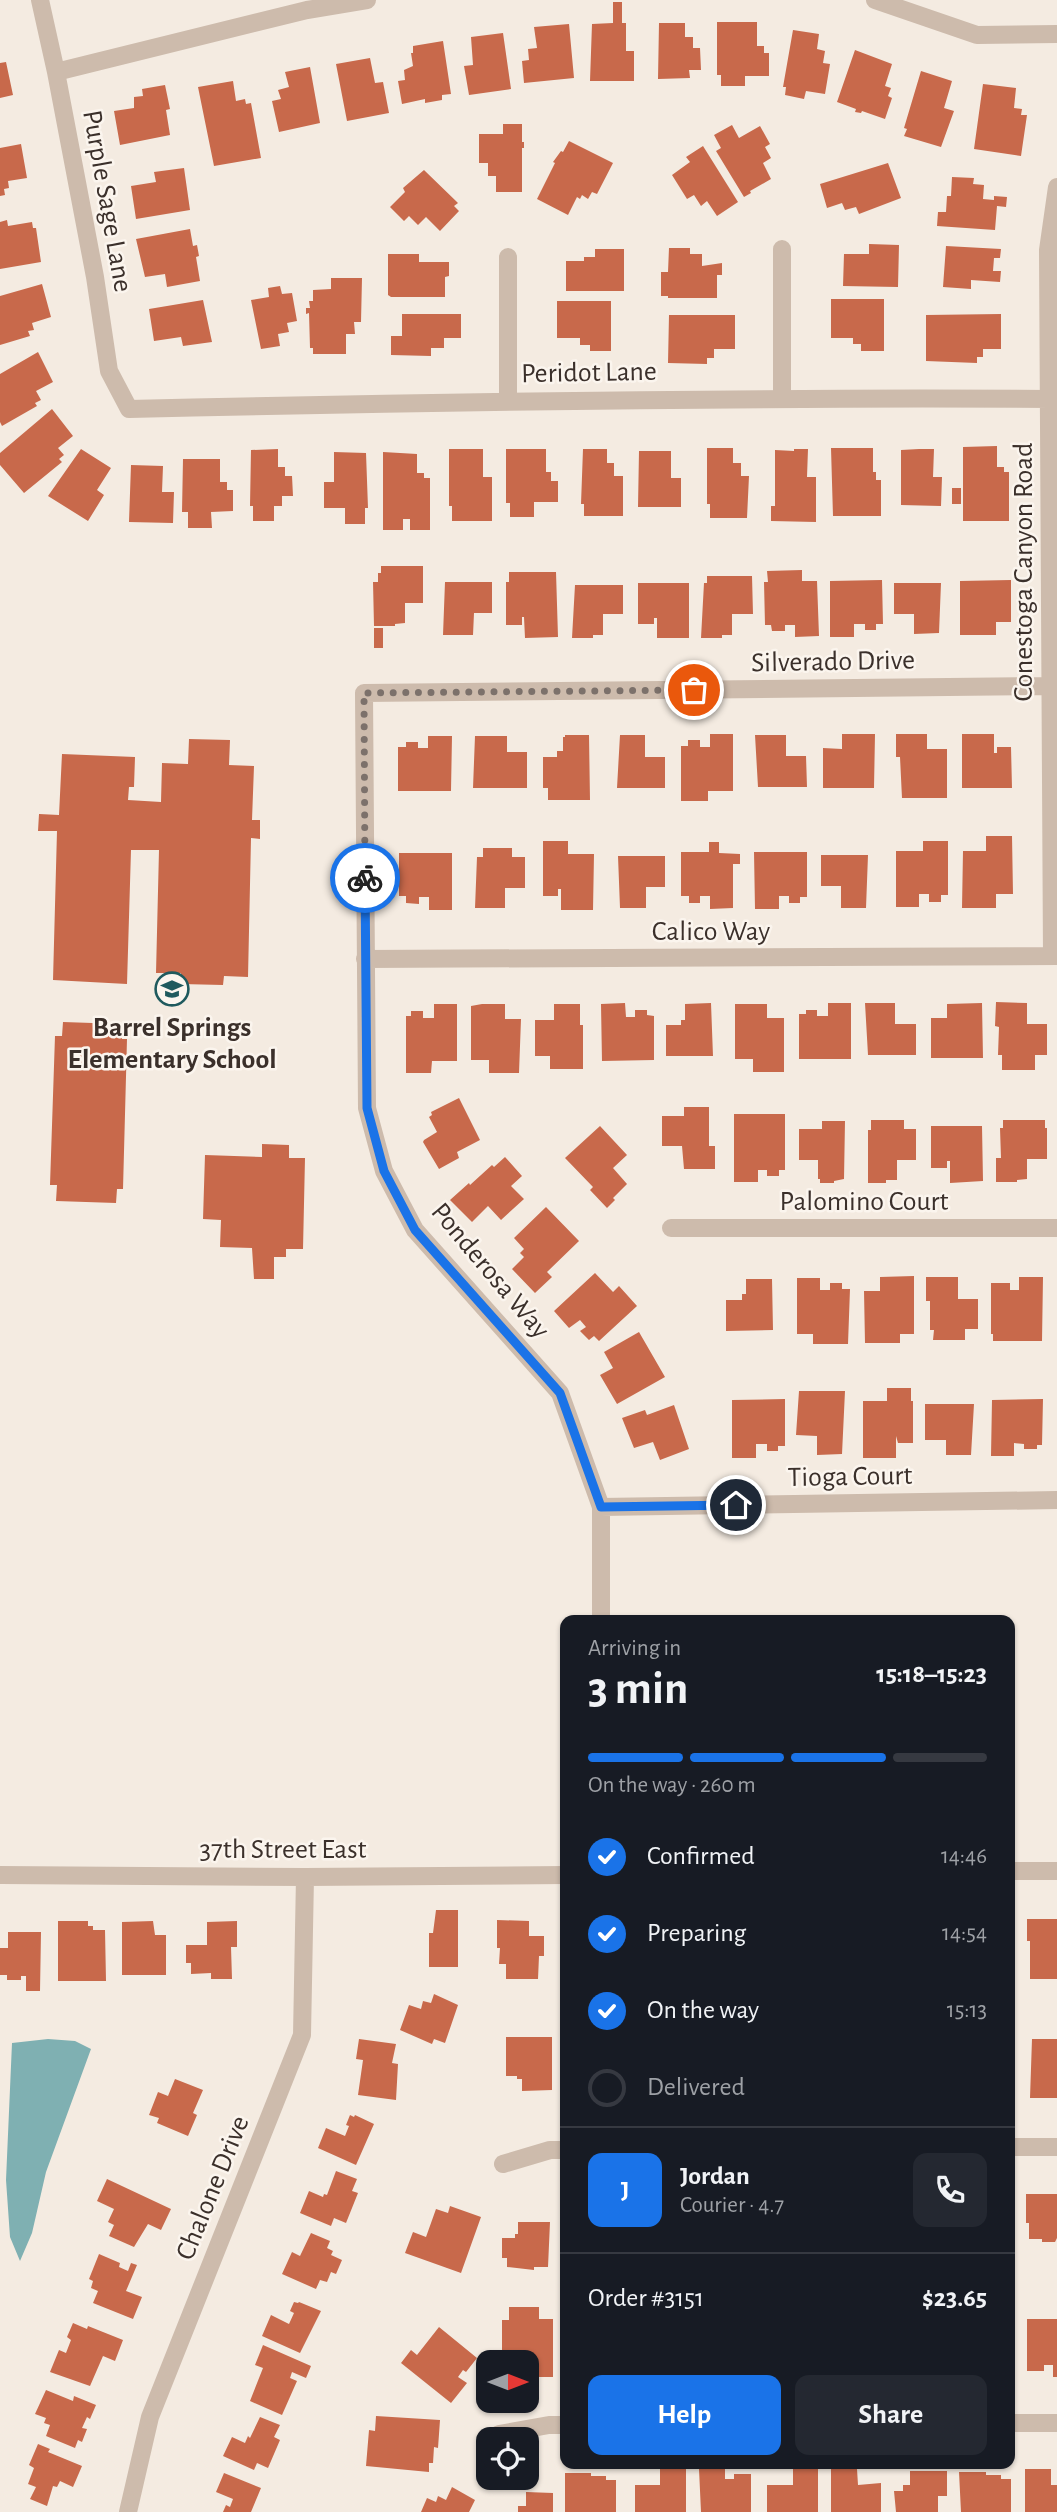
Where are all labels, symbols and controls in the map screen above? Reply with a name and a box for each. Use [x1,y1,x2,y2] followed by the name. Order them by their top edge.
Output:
[77,108,137,294] street label: Purple Sage Lane
[521,358,657,388] street label: Peridot Lane
[1010,442,1038,702] street label: Conestoga Canyon Road
[751,647,915,677] street label: Silverado Drive
[664,660,724,720] pin
[675,671,713,709] icon: bag
[330,843,400,913] courier
[346,859,384,897] icon: bike
[652,918,770,946] street label: Calico Way
[153,970,191,1008] school or university icon: Barrel Springs Elementary School
[67,1014,277,1074] place label: Barrel Springs Elementary School
[780,1188,948,1216] street label: Palomino Court
[425,1198,555,1344] street label: Ponderosa Way
[787,1462,913,1492] street label: Tioga Court
[706,1475,766,1535] pin
[717,1486,755,1524] icon: home
[588,1637,681,1660] text: Arriving in
[876,1661,987,1687] text: 15:18–15:23
[588,1666,688,1712] text: 3 min
[588,1774,756,1797] text: On the way · 260 m
[199,1836,367,1864] street label: 37th Street East
[588,1838,626,1876] icon: check
[647,1843,755,1869] text: Confirmed
[941,1845,987,1868] text: 14:46
[588,1915,626,1953] icon: check
[647,1920,746,1946] text: Preparing
[942,1922,987,1945] text: 14:54
[588,1992,626,2030] icon: check
[647,1997,759,2023] text: On the way
[947,1999,987,2022] text: 15:13
[647,2074,745,2100] text: Delivered
[171,2112,255,2264] street label: Chalone Drive
[913,2153,987,2227] button: phone
[680,2163,750,2189] text: Jordan
[621,2177,629,2203] text: J
[680,2194,784,2217] text: Courier · 4.7
[588,2285,704,2311] text: Order #3151
[922,2285,987,2311] text: $23.65
[476,2350,539,2413] north arrow
[476,2350,539,2490] map controls
[588,2375,781,2455] button: Help
[795,2375,987,2455] button: Share
[476,2427,539,2490] button: locate

